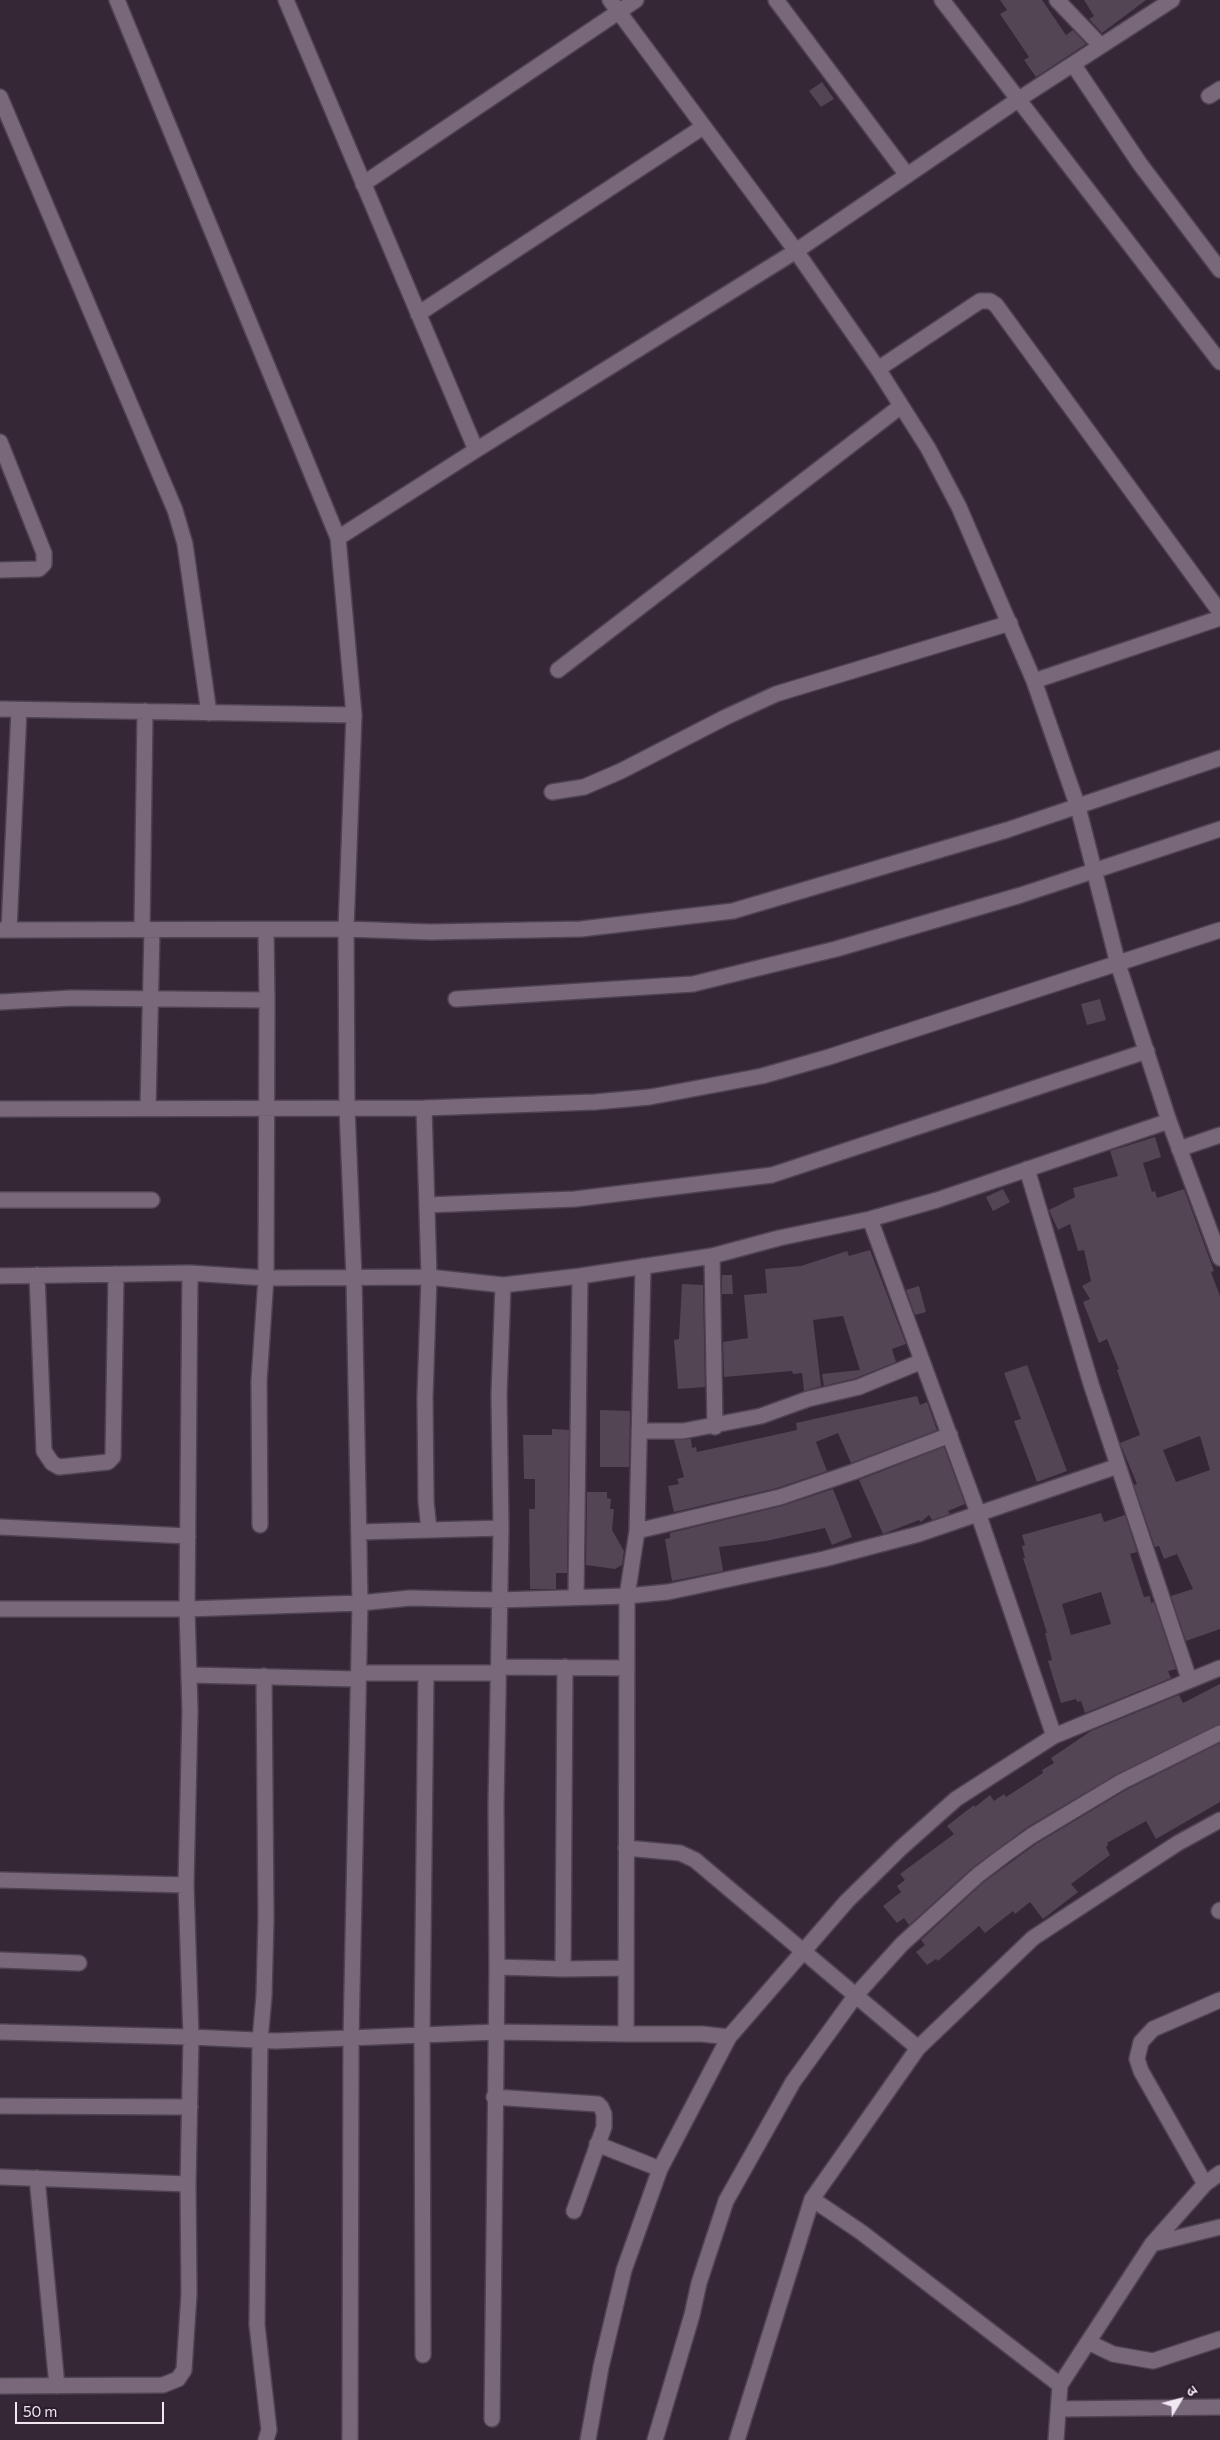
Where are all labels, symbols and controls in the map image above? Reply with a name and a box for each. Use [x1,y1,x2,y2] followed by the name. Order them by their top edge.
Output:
[1155,2375,1205,2425] north arrow
[1183,2382,1202,2399] text: उ
[18,2392,166,2424] scale bar
[23,2402,57,2420] text: 50 m

